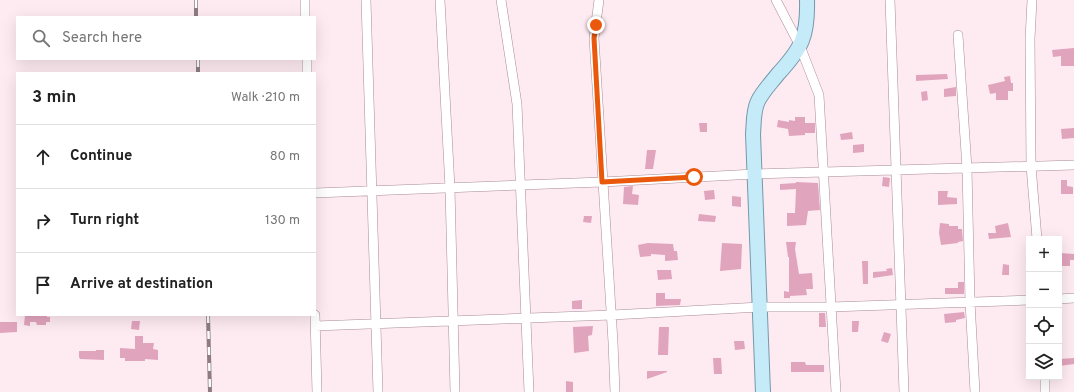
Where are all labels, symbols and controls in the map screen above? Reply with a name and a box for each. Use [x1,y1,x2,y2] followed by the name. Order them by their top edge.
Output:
[16,16,316,60] search box
[587,16,605,34] route end
[30,27,52,49] icon: search
[62,29,142,48] text: Search here
[32,87,76,109] text: 3 min
[231,90,300,106] text: Walk · 210 m
[32,146,54,168] icon: ahead
[70,147,132,166] text: Continue
[270,149,300,165] text: 80 m
[685,168,703,186] route start
[32,210,54,232] icon: right
[70,211,139,230] text: Turn right
[265,213,300,229] text: 130 m
[1026,236,1062,380] map controls
[1026,236,1062,272] button: +
[1026,272,1062,308] button: −
[32,274,54,296] icon: arrive
[70,275,213,294] text: Arrive at destination
[1026,308,1062,344] button: locate
[1026,344,1062,380] button: layers

